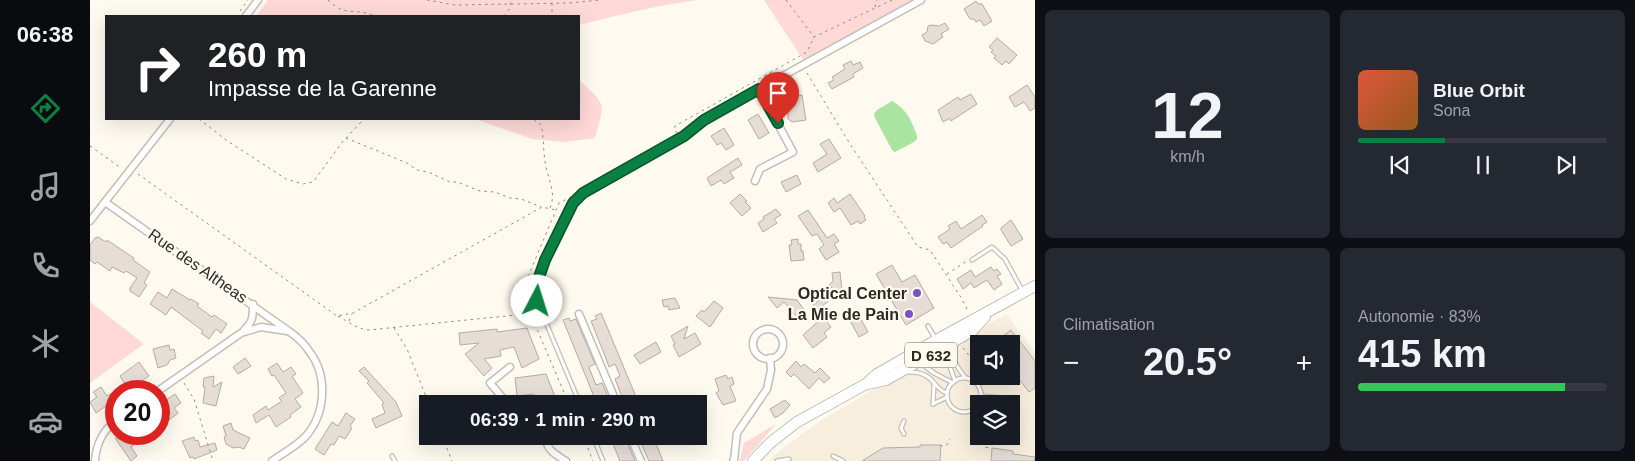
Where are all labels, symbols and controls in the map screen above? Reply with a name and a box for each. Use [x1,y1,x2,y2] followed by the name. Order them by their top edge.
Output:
[17,22,73,47] text: 06:38
[125,35,190,100] icon: right
[208,35,307,74] text: 260 m
[757,72,799,123] pin
[208,76,437,101] text: Impasse de la Garenne
[764,79,792,107] icon: arrive
[1151,79,1224,152] text: 12
[1433,80,1525,101] text: Blue Orbit
[28,91,63,126] icon: directions
[1433,102,1470,119] text: Sona
[1170,148,1205,165] text: km/h
[1386,151,1414,179] icon: previous
[1469,151,1497,179] icon: pause
[1552,151,1580,179] icon: next
[28,169,63,204] icon: music
[145,226,251,306] street label: Rue des Altheas
[28,248,63,283] icon: phone
[510,274,562,326] position arrow
[798,285,907,302] place label: Optical Center
[911,287,923,299] marker: Optical Center
[788,306,899,323] place label: La Mie de Pain
[903,308,915,320] marker: La Mie de Pain
[1358,308,1481,325] text: Autonomie · 83%
[1063,316,1155,333] text: Climatisation
[28,326,63,361] icon: climate
[1358,333,1487,375] text: 415 km
[970,335,1020,445] map controls
[970,335,1020,385] button: sound
[1143,341,1232,383] text: 20.5°
[905,342,957,368] road number: D 632
[1063,347,1079,378] text: −
[1296,347,1312,378] text: +
[105,380,170,445] speed limit sign: 20
[970,395,1020,445] button: layers
[28,404,63,439] icon: car
[470,409,656,430] text: 06:39 · 1 min · 290 m

